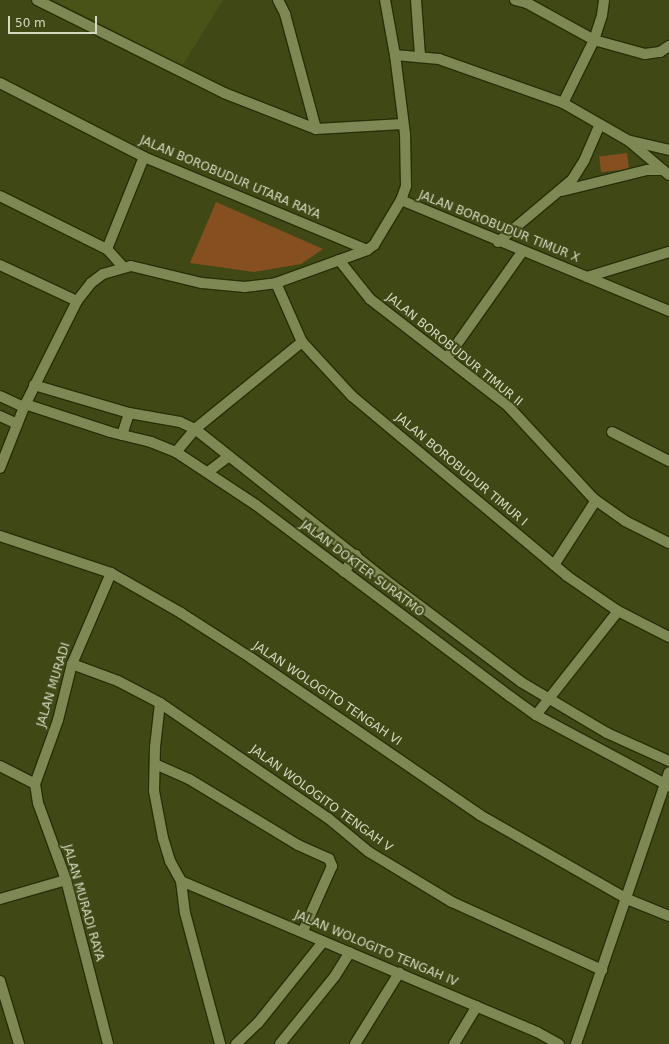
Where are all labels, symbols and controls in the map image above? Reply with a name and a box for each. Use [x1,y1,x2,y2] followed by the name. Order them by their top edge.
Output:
[10,8,99,34] scale bar
[15,16,46,30] text: 50 m
[137,133,323,223] street label: JALAN BOROBUDUR UTARA RAYA
[416,188,582,266] street label: JALAN BOROBUDUR TIMUR X
[383,291,525,409] street label: JALAN BOROBUDUR TIMUR II
[392,411,530,529] street label: JALAN BOROBUDUR TIMUR I
[297,518,427,620] street label: JALAN DOKTER SURATMO
[250,639,404,749] street label: JALAN WOLOGITO TENGAH VI
[34,641,74,729] street label: JALAN MURADI
[247,743,395,855] street label: JALAN WOLOGITO TENGAH V
[59,843,107,963] street label: JALAN MURADI RAYA
[292,908,460,990] street label: JALAN WOLOGITO TENGAH IV

